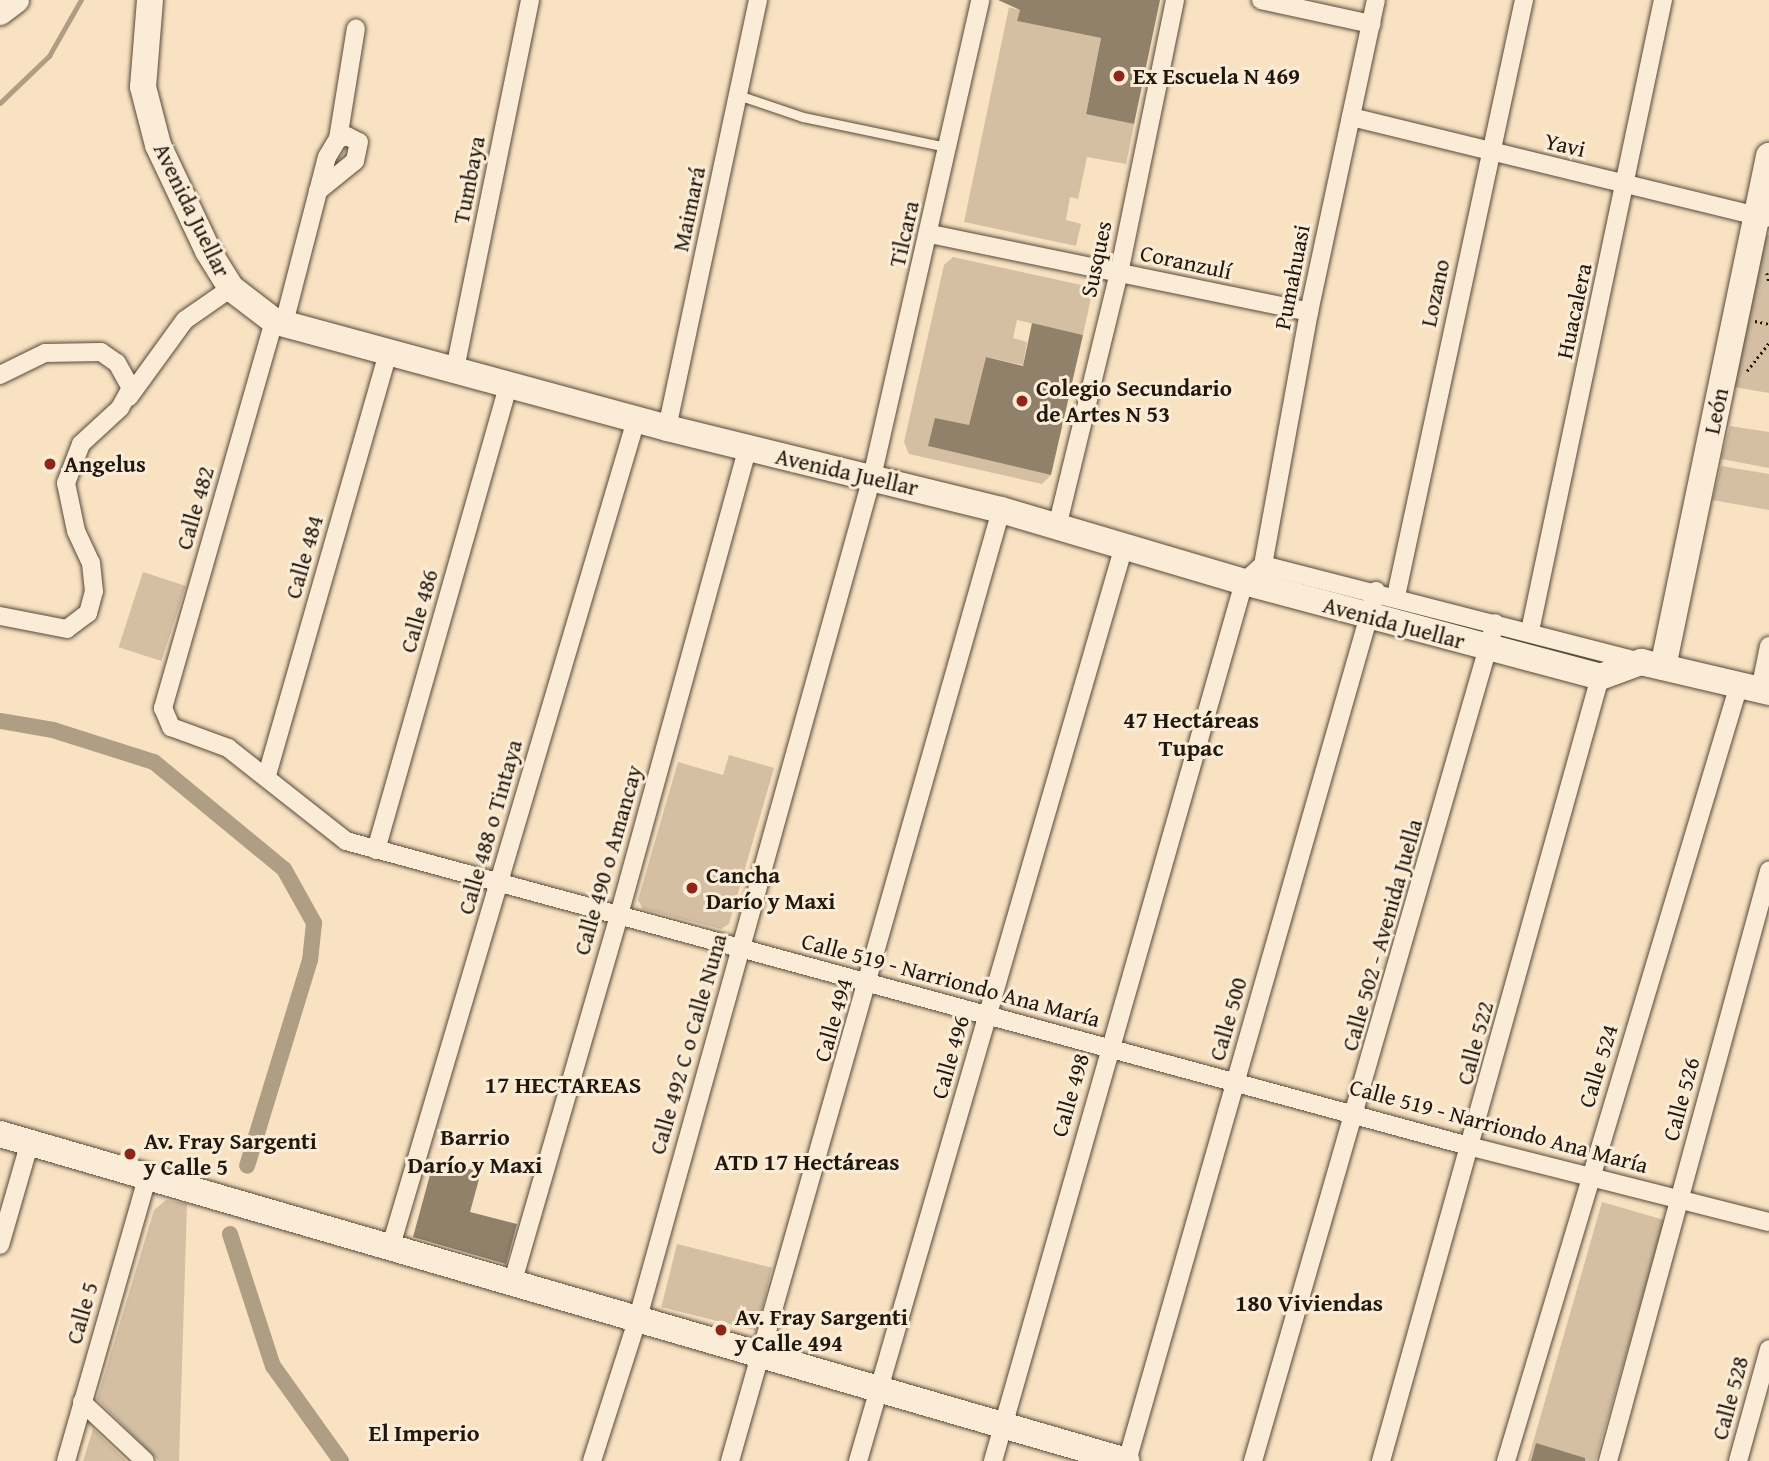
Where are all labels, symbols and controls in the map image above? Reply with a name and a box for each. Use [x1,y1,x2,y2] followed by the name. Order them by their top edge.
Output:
[1133,62,1300,90] place label: Ex Escuela N 469
[1111,68,1127,84] marker: Ex Escuela N 469
[1542,127,1588,163] street label: Yavi
[447,134,491,226] street label: Tumbaya
[148,138,236,282] street label: Avenida Juellar
[667,164,711,254] street label: Maimará
[883,198,925,270] street label: Tilcara
[1074,218,1118,300] street label: Susques
[1268,222,1316,332] street label: Pumahuasi
[1138,239,1234,285] street label: Coranzulí
[1414,257,1456,329] street label: Lozano
[1550,261,1598,361] street label: Huacalera
[1036,374,1232,428] place label: Colegio Secundario de Artes N 53
[1698,385,1734,437] street label: León
[1014,393,1030,409] marker: Colegio Secundario de Artes N 53
[773,442,921,502] street label: Avenida Juellar
[64,450,146,478] place label: Angelus
[42,456,58,472] marker: Angelus
[170,463,220,553] street label: Calle 482
[279,512,329,602] street label: Calle 484
[394,566,444,656] street label: Calle 486
[1320,591,1468,655] street label: Avenida Juellar
[1123,706,1259,762] district label: 47 Hectáreas Tupac
[452,736,528,918] street label: Calle 488 o Tintaya
[568,762,648,958] street label: Calle 490 o Amancay
[1336,816,1428,1054] street label: Calle 502 - Avenida Juella
[706,861,835,915] place label: Cancha Darío y Maxi
[684,880,700,896] marker: Cancha Darío y Maxi
[799,927,1103,1033] street label: Calle 519 - Narriondo Ana María
[643,931,733,1157] street label: Calle 492 C o Calle Nuna
[1203,974,1253,1064] street label: Calle 500
[808,975,858,1065] street label: Calle 494
[1451,998,1499,1088] street label: Calle 522
[925,1012,975,1102] street label: Calle 496
[1572,1021,1624,1111] street label: Calle 524
[1045,1050,1095,1140] street label: Calle 498
[1657,1054,1705,1144] street label: Calle 526
[485,1071,641,1099] district label: 17 HECTAREAS
[1347,1073,1651,1179] street label: Calle 519 - Narriondo Ana María
[407,1123,543,1179] district label: Barrio Darío y Maxi
[144,1127,317,1181] place label: Av. Fray Sargenti y Calle 5
[122,1146,138,1162] marker: Av. Fray Sargenti y Calle 5
[714,1148,900,1176] district label: ATD 17 Hectáreas
[60,1279,104,1347] street label: Calle 5
[1235,1289,1383,1317] district label: 180 Viviendas
[735,1303,908,1357] place label: Av. Fray Sargenti y Calle 494
[713,1322,729,1338] marker: Av. Fray Sargenti y Calle 494
[1706,1353,1754,1443] street label: Calle 528
[369,1419,479,1447] district label: El Imperio

